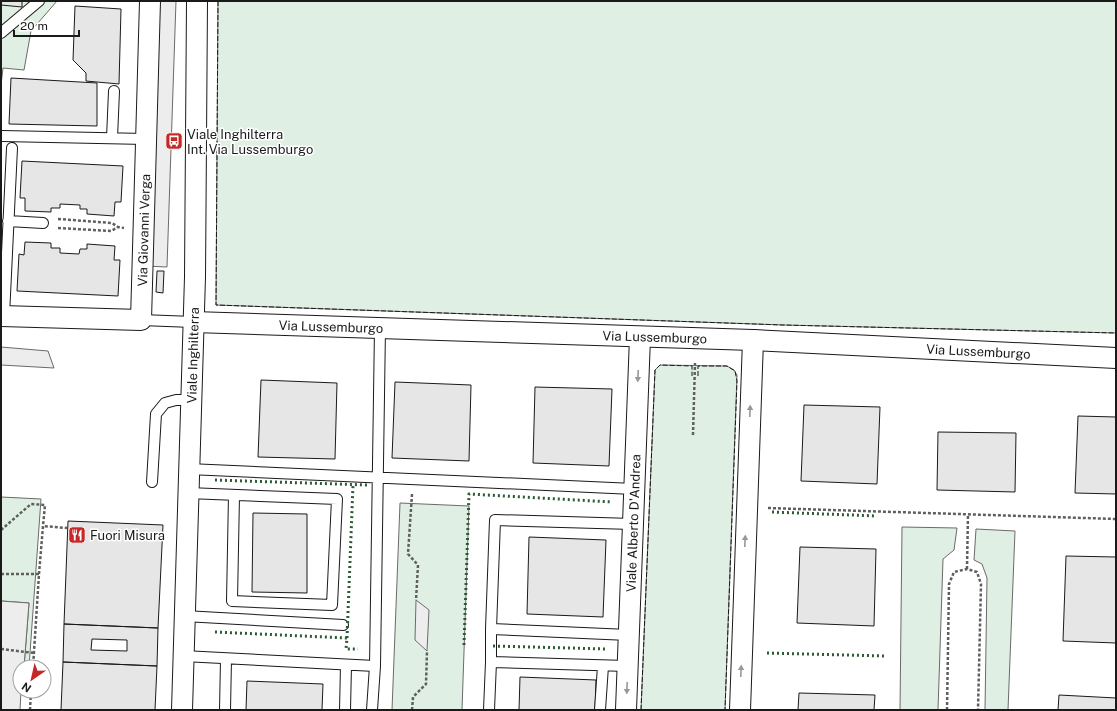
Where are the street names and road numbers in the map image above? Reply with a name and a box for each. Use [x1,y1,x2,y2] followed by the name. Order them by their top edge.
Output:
[135,174,153,287] street label: Via Giovanni Verga
[184,307,202,403] street label: Viale Inghilterra
[278,318,383,336] street label: Via Lussemburgo
[602,328,707,347] street label: Via Lussemburgo
[926,342,1031,362] street label: Via Lussemburgo
[623,454,644,592] street label: Viale Alberto D'Andrea

